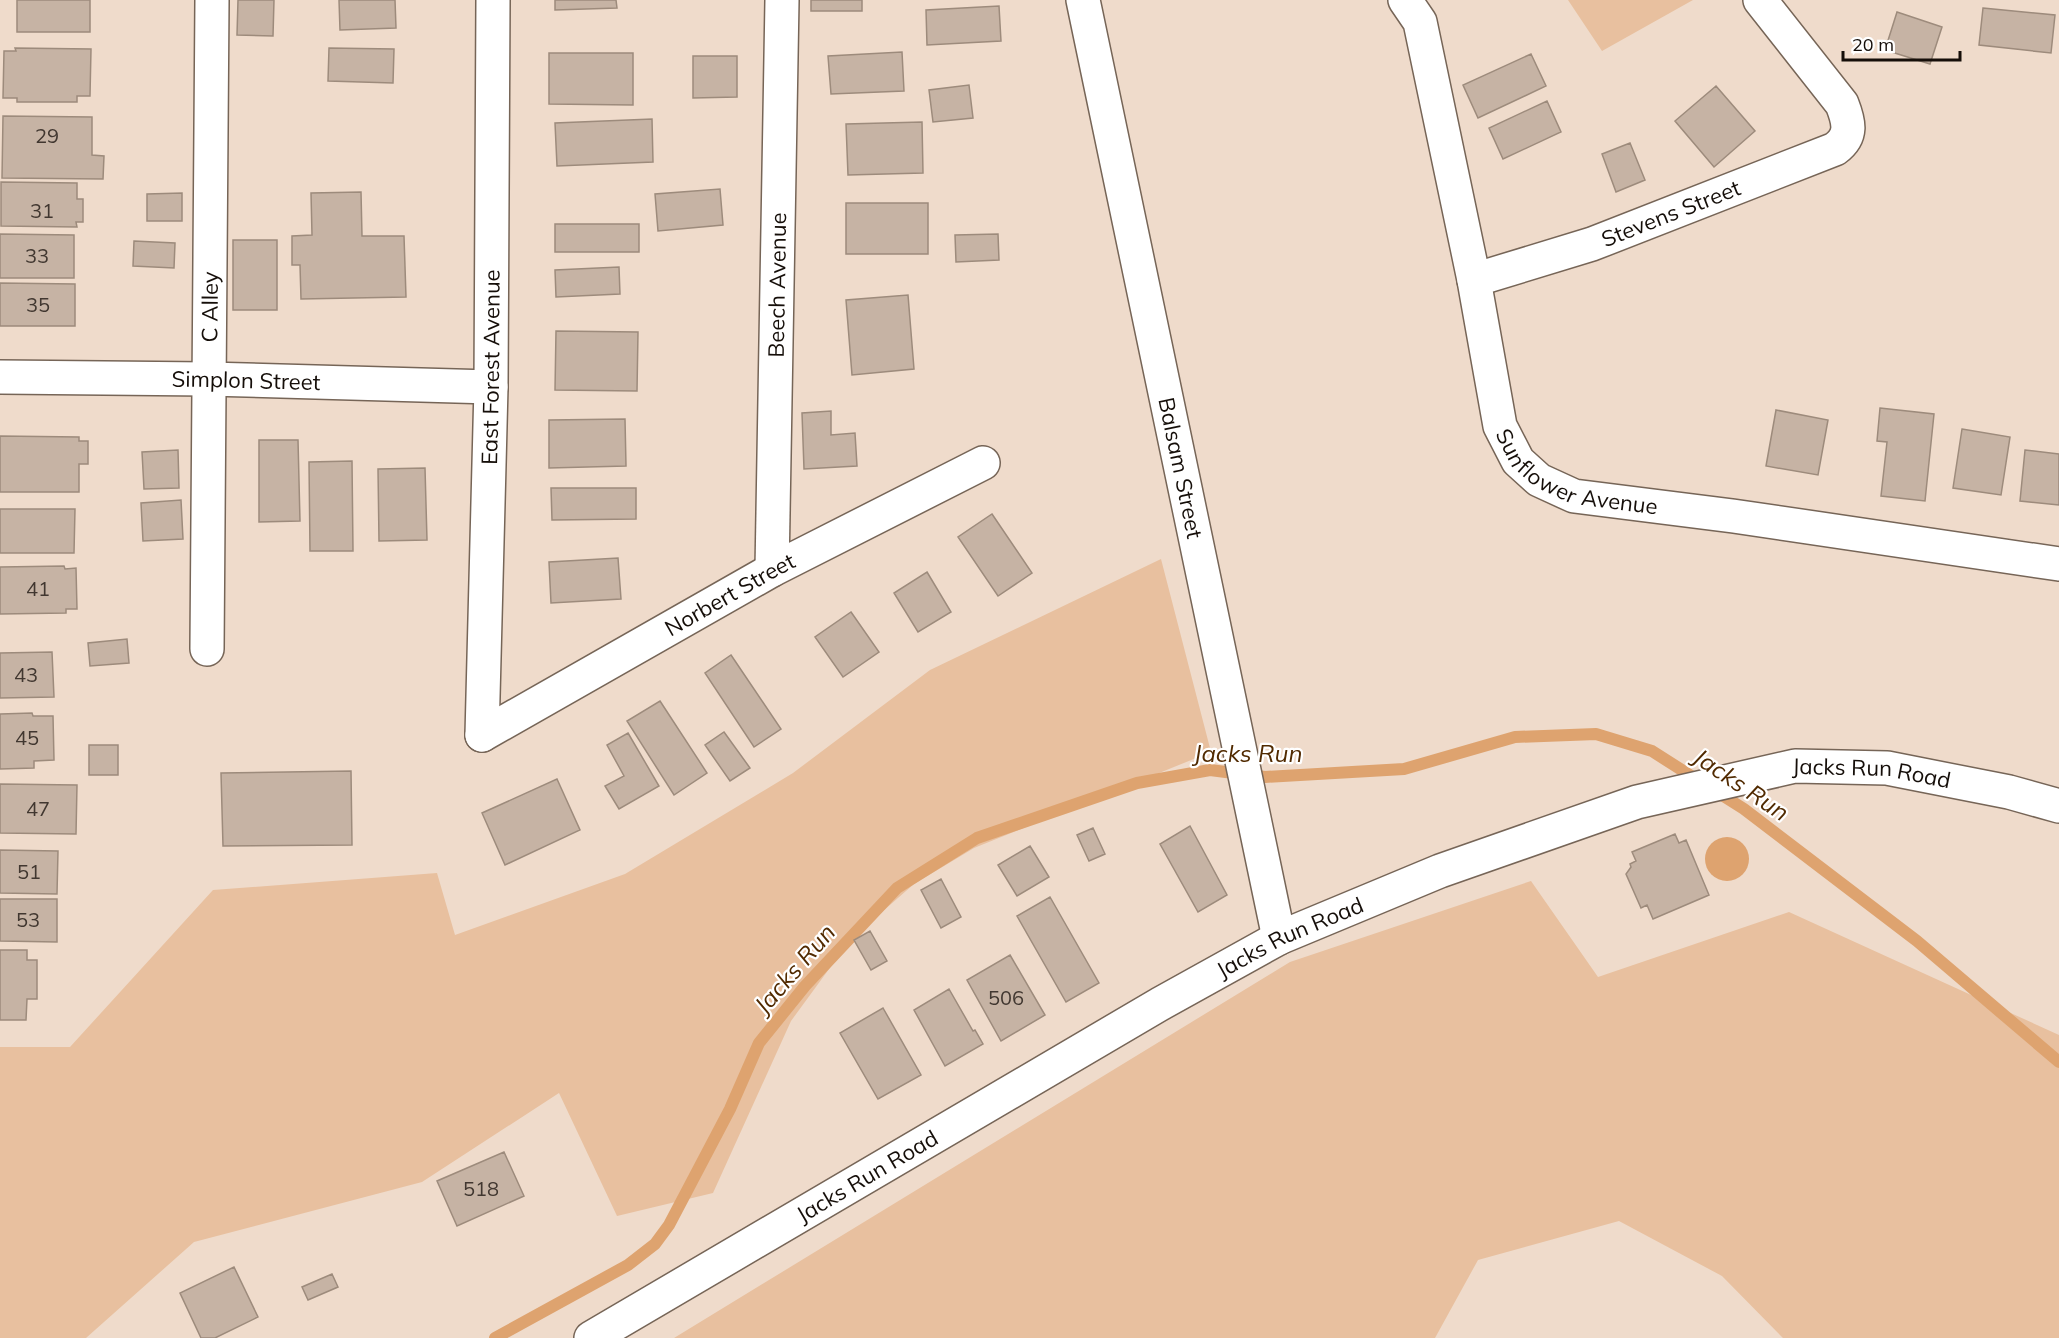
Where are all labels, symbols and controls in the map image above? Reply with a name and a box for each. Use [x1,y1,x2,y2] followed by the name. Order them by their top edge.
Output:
[1843,24,1960,62] scale bar
[1852,33,1894,56] text: 20 m
[35,123,59,148] house number: 29
[1597,173,1745,253] street label: Stevens Street
[30,198,54,223] house number: 31
[762,212,792,358] street label: Beech Avenue
[25,243,49,268] house number: 33
[475,269,506,465] street label: East Forest Avenue
[195,271,224,343] street label: C Alley
[26,292,50,317] house number: 35
[171,365,321,396] street label: Simplon Street
[1152,395,1209,541] street label: Balsam Street
[1490,424,1659,520] street label: Sunflower Avenue
[660,547,800,642] street label: Norbert Street
[26,576,50,601] house number: 41
[14,662,38,687] house number: 43
[15,725,39,750] house number: 45
[1191,738,1303,768] water label: Jacks Run
[1686,740,1795,827] water label: Jacks Run
[1792,752,1953,794] street label: Jacks Run Road
[26,796,50,821] house number: 47
[17,859,41,884] house number: 51
[1211,891,1367,984] street label: Jacks Run Road
[16,907,40,932] house number: 53
[746,917,841,1021] water label: Jacks Run
[988,985,1024,1010] house number: 506
[791,1124,943,1229] street label: Jacks Run Road
[463,1176,499,1201] house number: 518

